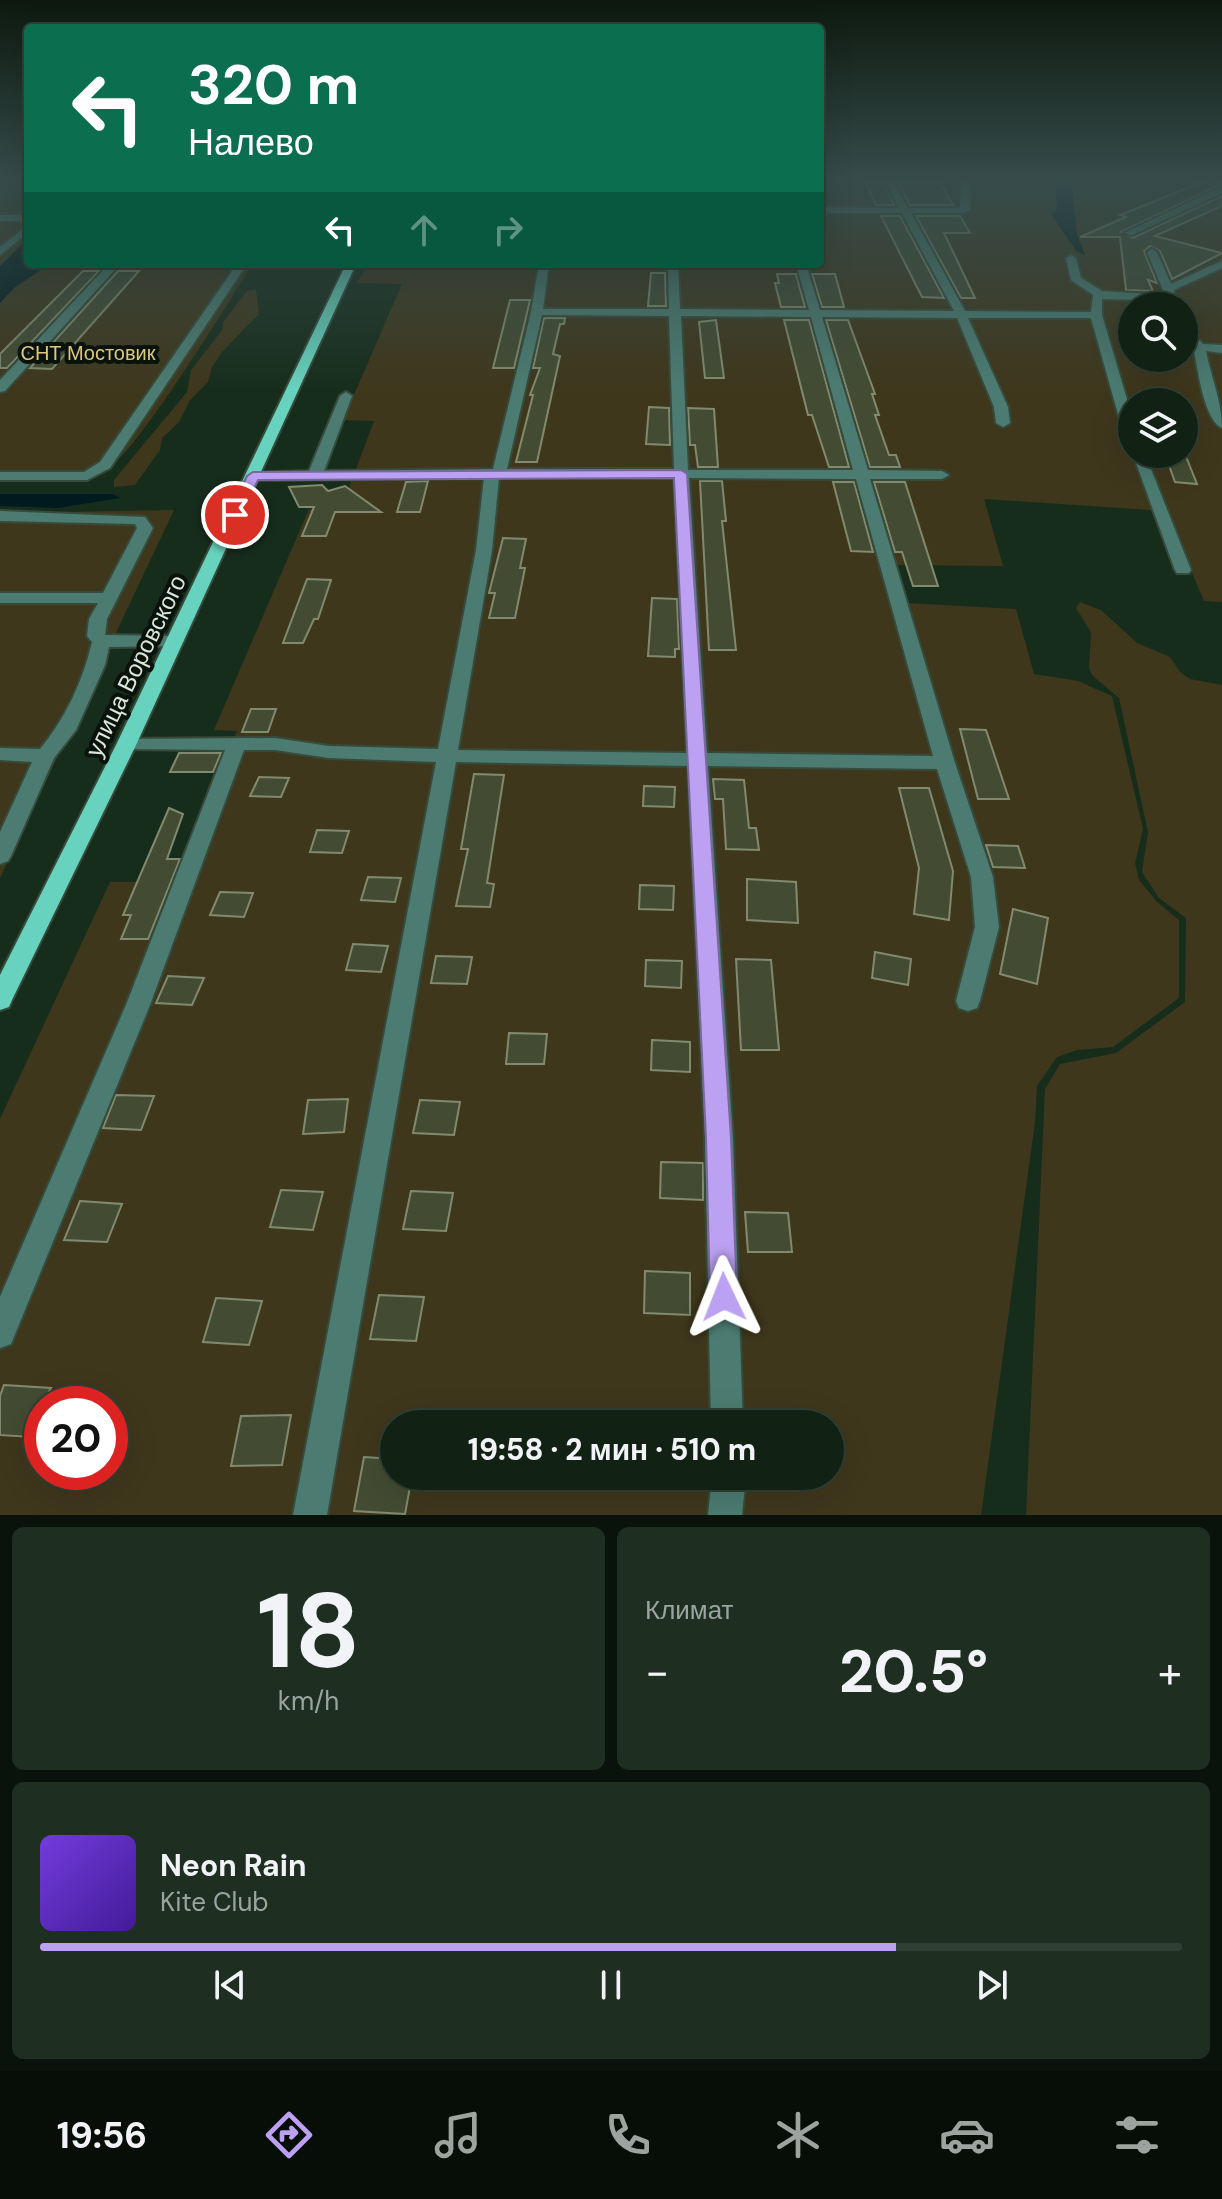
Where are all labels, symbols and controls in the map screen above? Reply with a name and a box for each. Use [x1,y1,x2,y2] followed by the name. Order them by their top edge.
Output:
[188,48,359,121] text: 320 m
[56,56,160,160] icon: left
[188,119,314,166] text: Налево
[318,208,362,252] icon: left
[402,208,446,252] icon: ahead
[486,208,530,252] icon: right
[1118,292,1198,468] map controls
[1118,292,1198,372] button: search
[20,340,156,366] park label: СНТ Мостовик
[1118,388,1198,468] button: layers
[201,481,269,549] pin
[213,493,257,537] icon: arrive
[78,570,193,762] street label: улица Воровского
[682,1255,766,1339] position arrow
[24,1386,128,1490] speed limit sign: 20
[468,1430,756,1469] text: 19:58 · 2 мин · 510 m
[257,1564,360,1699] text: 18
[645,1593,734,1627] text: Климат
[839,1632,988,1711] text: 20.5°
[645,1643,669,1701] text: −
[1158,1643,1182,1701] text: +
[278,1684,339,1718] text: km/h
[160,1846,306,1885] text: Neon Rain
[160,1885,269,1919] text: Kite Club
[208,1963,252,2007] icon: previous
[589,1963,633,2007] icon: pause
[970,1963,1014,2007] icon: next
[261,2107,317,2163] icon: directions
[430,2107,486,2163] icon: music
[600,2107,656,2163] icon: phone
[770,2107,826,2163] icon: climate
[939,2107,995,2163] icon: car
[1109,2107,1165,2163] icon: filters
[57,2112,147,2159] text: 19:56

